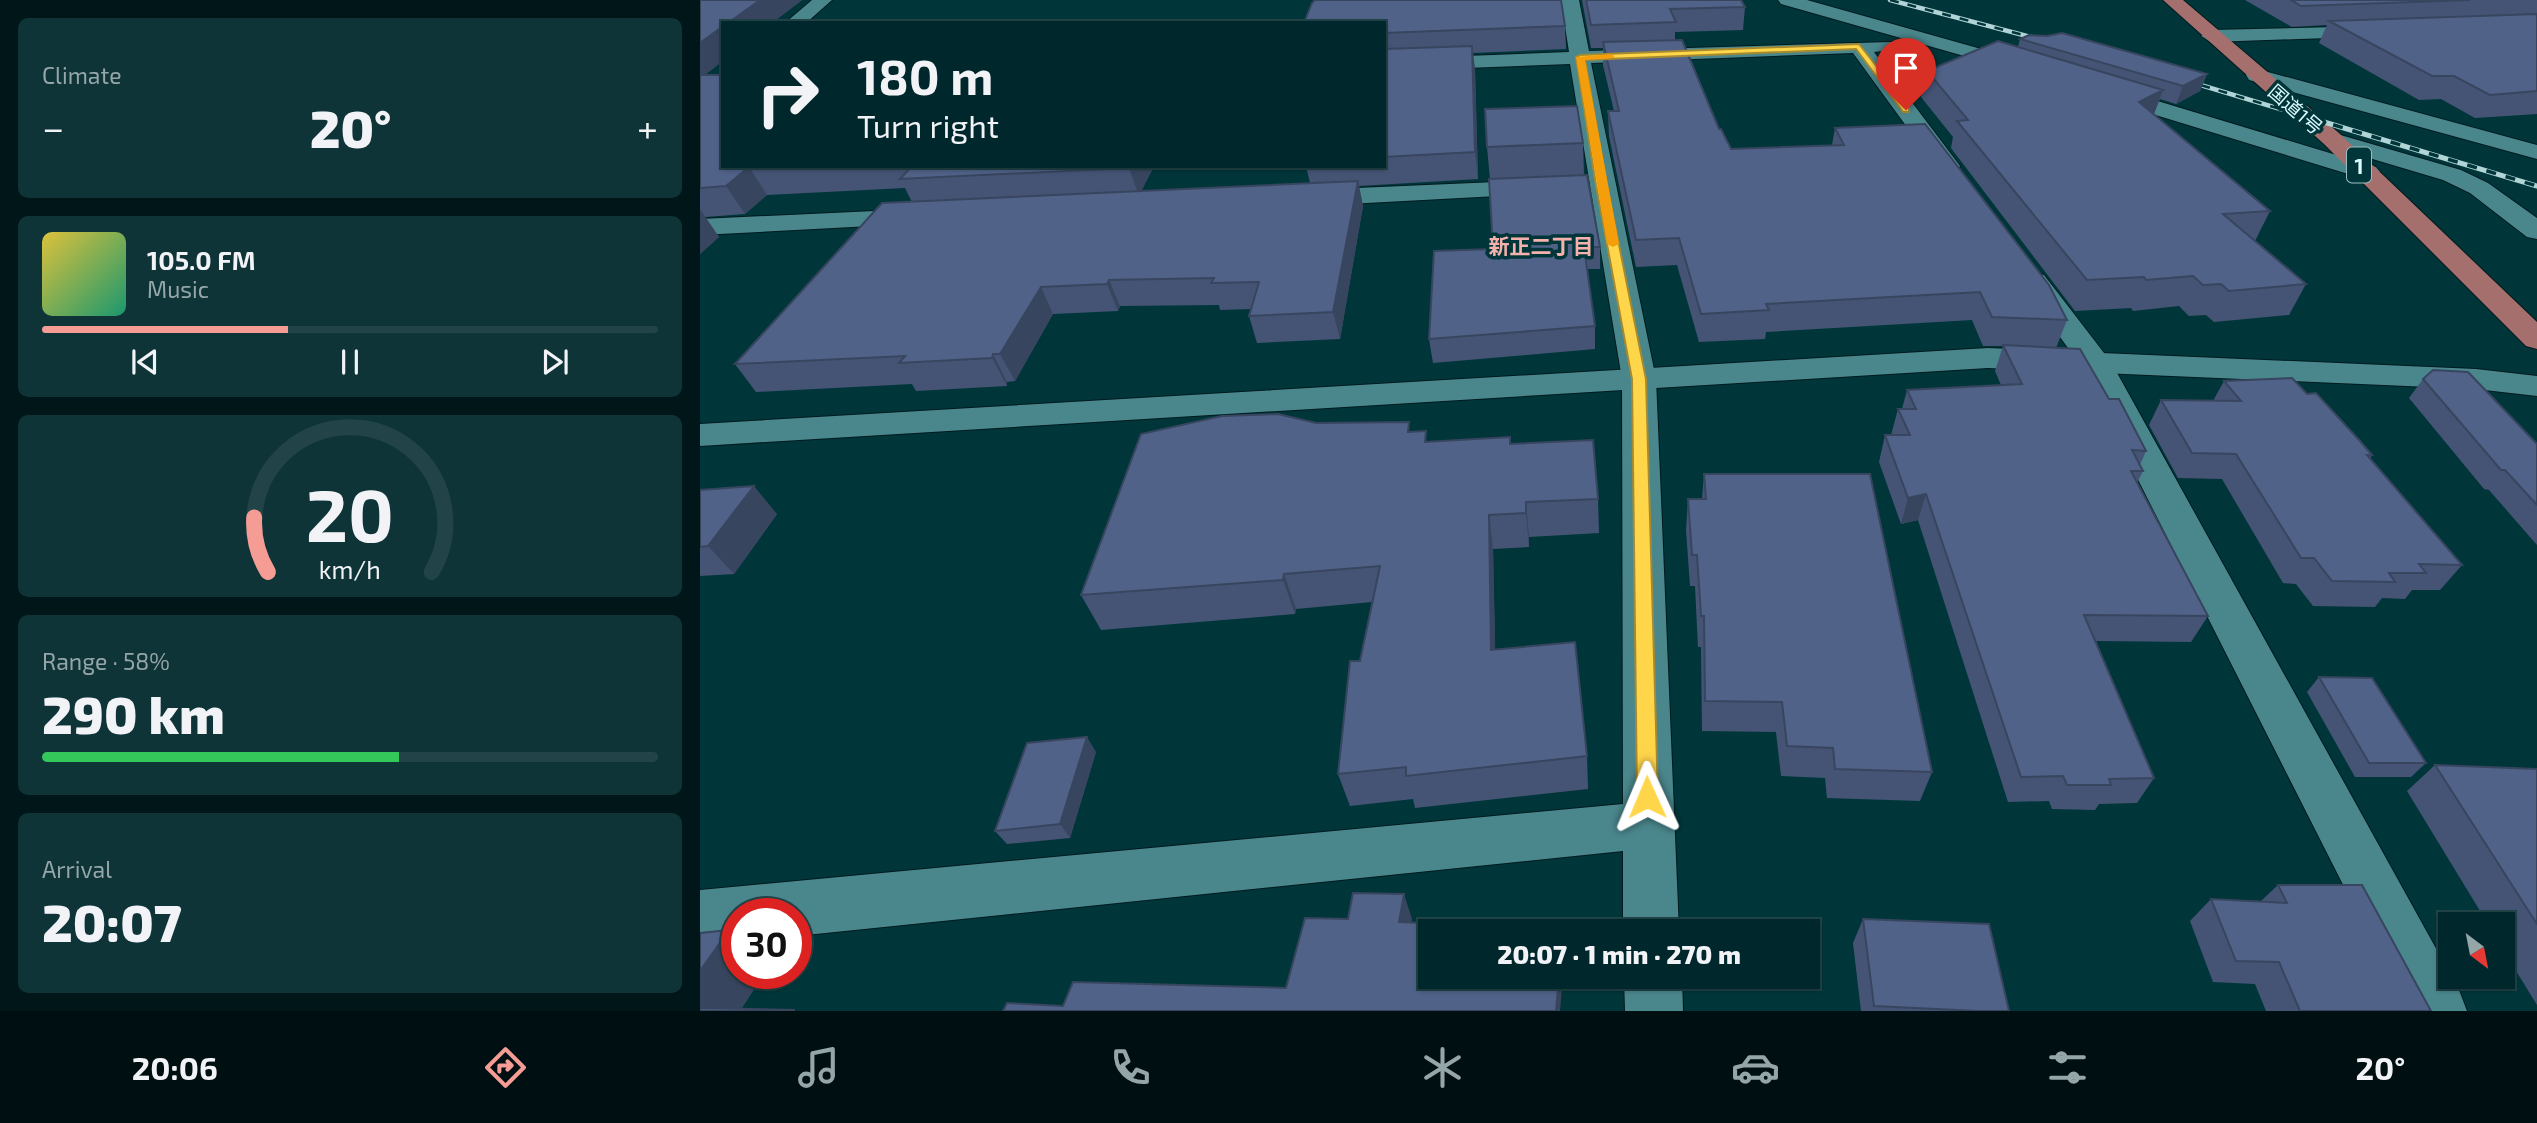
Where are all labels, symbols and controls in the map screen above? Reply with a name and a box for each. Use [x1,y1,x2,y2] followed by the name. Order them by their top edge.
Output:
[1876,38,1936,110] pin
[857,46,993,105] text: 180 m
[742,49,833,140] icon: right
[1887,49,1925,87] icon: arrive
[42,61,122,89] text: Climate
[2264,79,2328,139] street label: 国道1号
[310,96,391,158] text: 20°
[42,104,64,150] text: −
[637,104,658,150] text: +
[857,106,999,144] text: Turn right
[2347,148,2371,182] road number: 1
[1489,233,1594,258] district label: 新正二丁目
[147,244,256,275] text: 105.0 FM
[147,275,209,303] text: Music
[126,343,164,381] icon: previous
[331,343,369,381] icon: pause
[536,343,574,381] icon: next
[306,469,394,557] text: 20
[319,553,381,583] text: km/h
[42,647,170,675] text: Range · 58%
[42,682,225,744] text: 290 km
[1610,760,1684,834] position arrow
[42,855,112,883] text: Arrival
[42,890,182,952] text: 20:07
[721,898,812,989] speed limit sign: 30
[2438,912,2515,989] north arrow
[2438,912,2515,989] map controls
[1497,938,1741,969] text: 20:07 · 1 min · 270 m
[481,1043,530,1092] icon: directions
[794,1043,843,1092] icon: music
[1106,1043,1155,1092] icon: phone
[1418,1043,1467,1092] icon: climate
[1731,1043,1780,1092] icon: car
[2043,1043,2092,1092] icon: filters
[132,1048,218,1086] text: 20:06
[2355,1048,2405,1086] text: 20°

